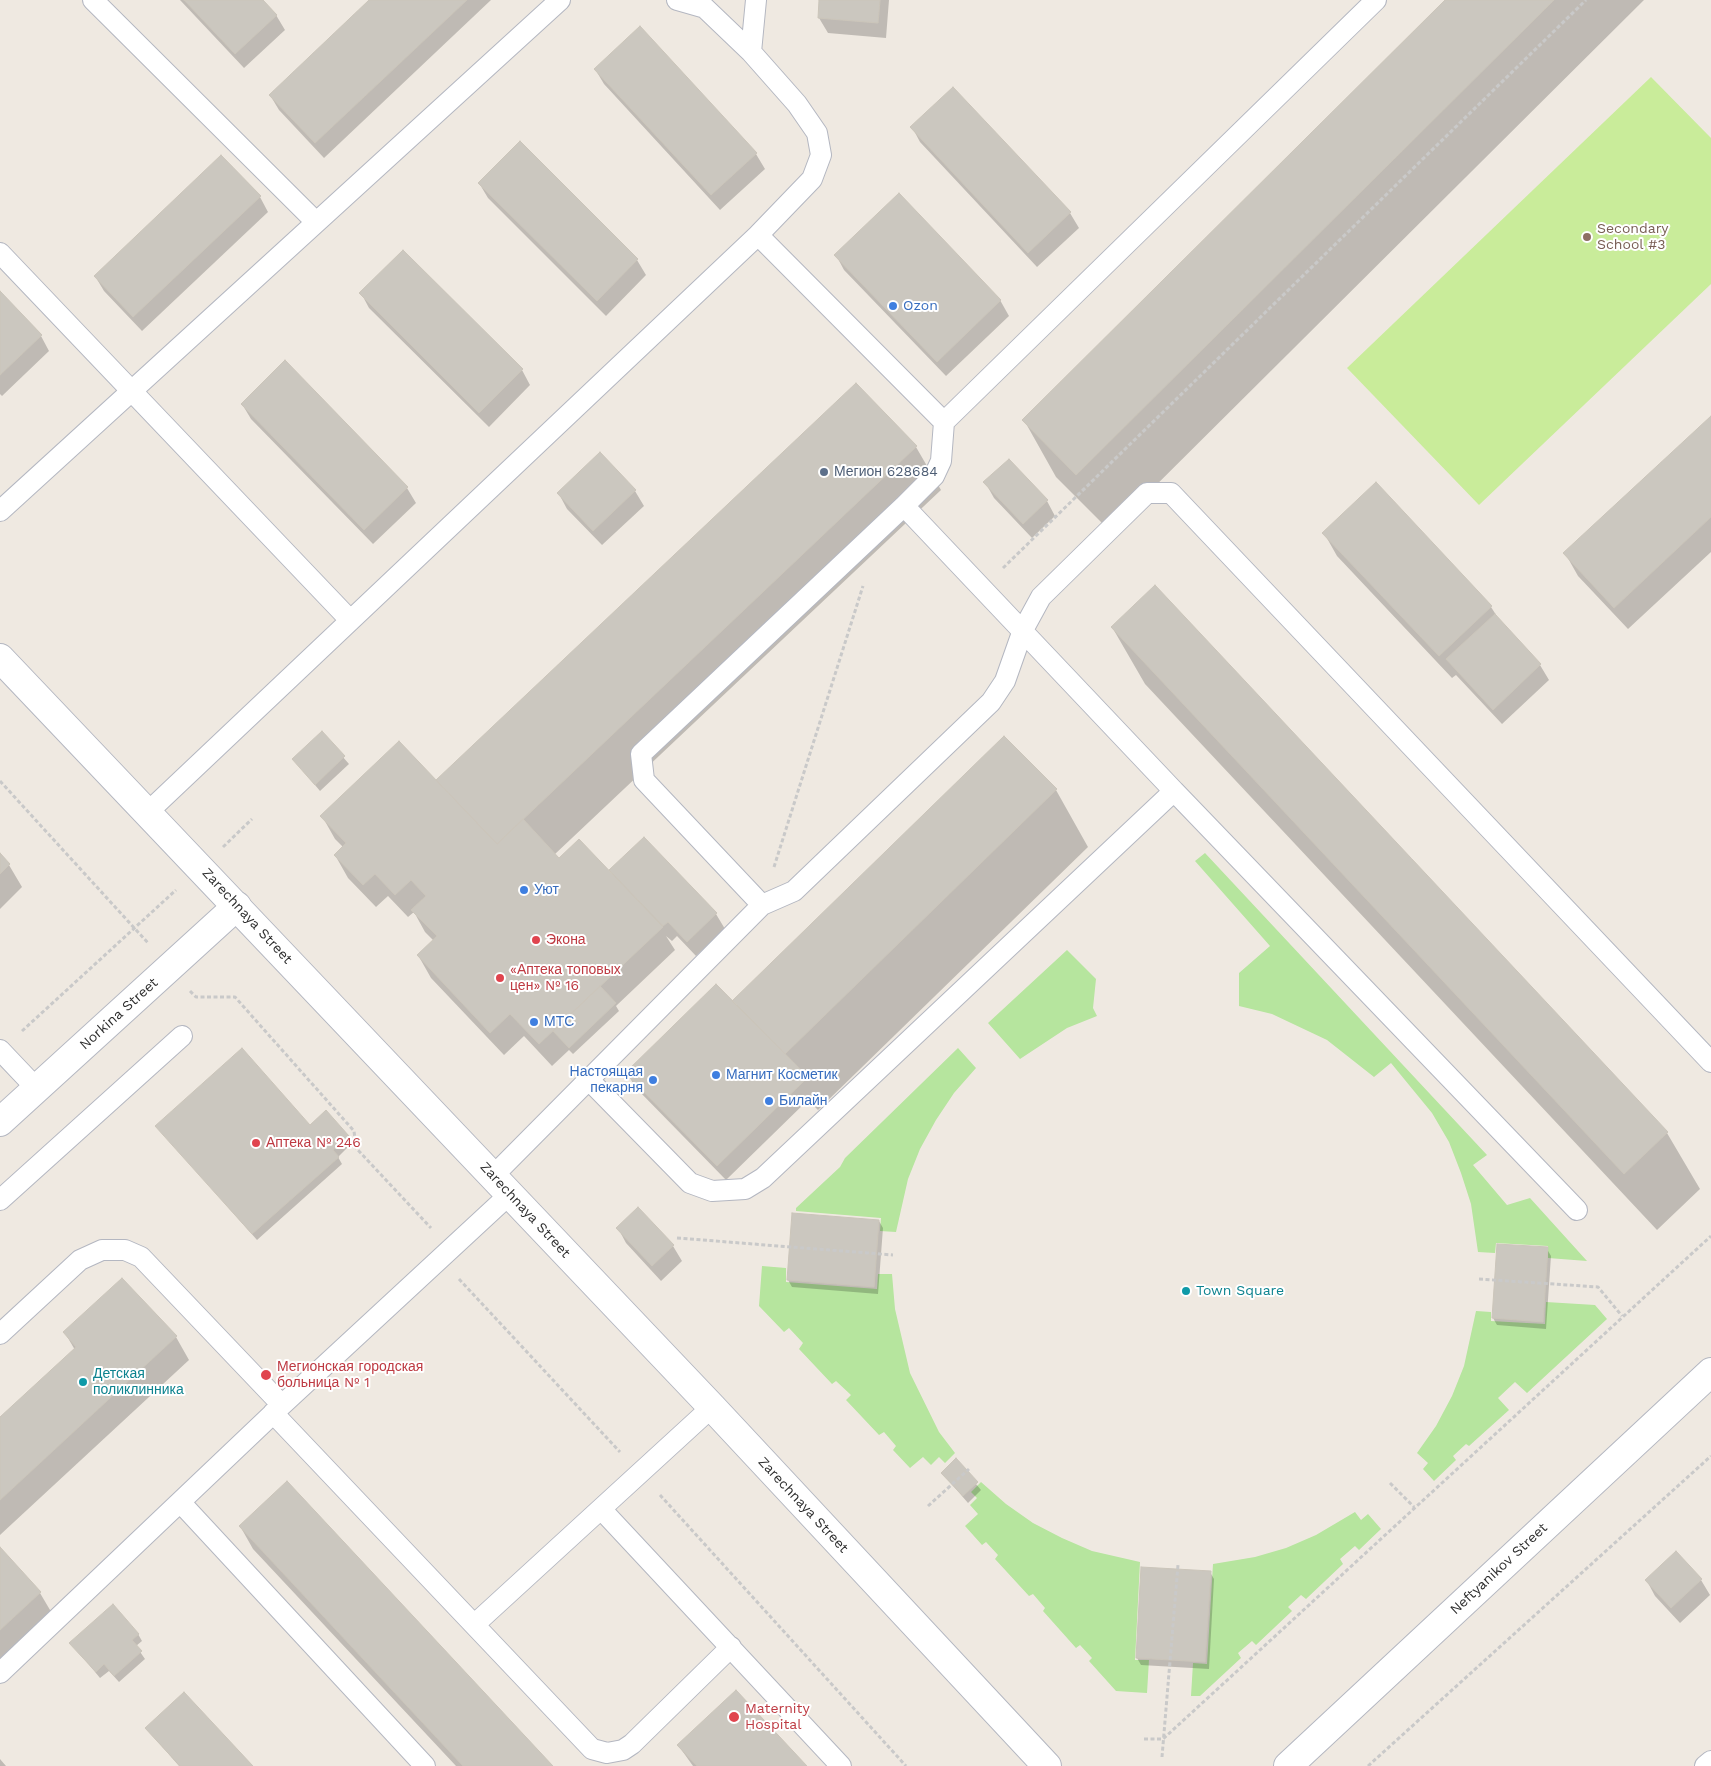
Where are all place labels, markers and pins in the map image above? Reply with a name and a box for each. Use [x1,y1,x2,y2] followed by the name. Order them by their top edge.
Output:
[1597,221,1669,253] place label: Secondary School #3
[1581,231,1593,243] marker: Secondary School #3
[903,298,938,314] place label: Ozon
[887,300,899,312] marker: Ozon
[834,464,938,480] place label: Мегион 628684
[818,466,830,478] marker: Мегион 628684
[534,882,559,898] place label: Уют
[518,884,530,896] marker: Уют
[546,932,586,948] place label: Экона
[530,934,542,946] marker: Экона
[510,962,621,994] place label: «Аптека топовых цен» № 16
[494,972,506,984] marker: «Аптека топовых цен» № 16
[544,1014,574,1030] place label: МТС
[528,1016,540,1028] marker: МТС
[570,1064,643,1096] place label: Настоящая пекарня
[726,1067,838,1083] place label: Магнит Косметик
[710,1069,722,1081] marker: Магнит Косметик
[647,1074,659,1086] marker: Настоящая пекарня
[779,1093,828,1109] place label: Билайн
[763,1095,775,1107] marker: Билайн
[266,1135,361,1151] place label: Аптека № 246
[250,1137,262,1149] marker: Аптека № 246
[1196,1283,1284,1299] place label: Town Square
[1180,1285,1192,1297] marker: Town Square
[277,1359,423,1391] place label: Мегионская городская больница № 1
[93,1366,184,1398] place label: Детская поликлинника
[259,1368,273,1382] marker: Мегионская городская больница № 1
[77,1376,89,1388] marker: Детская поликлинника
[745,1701,810,1734] place label: Maternity Hospital
[727,1710,741,1724] marker: Maternity Hospital

